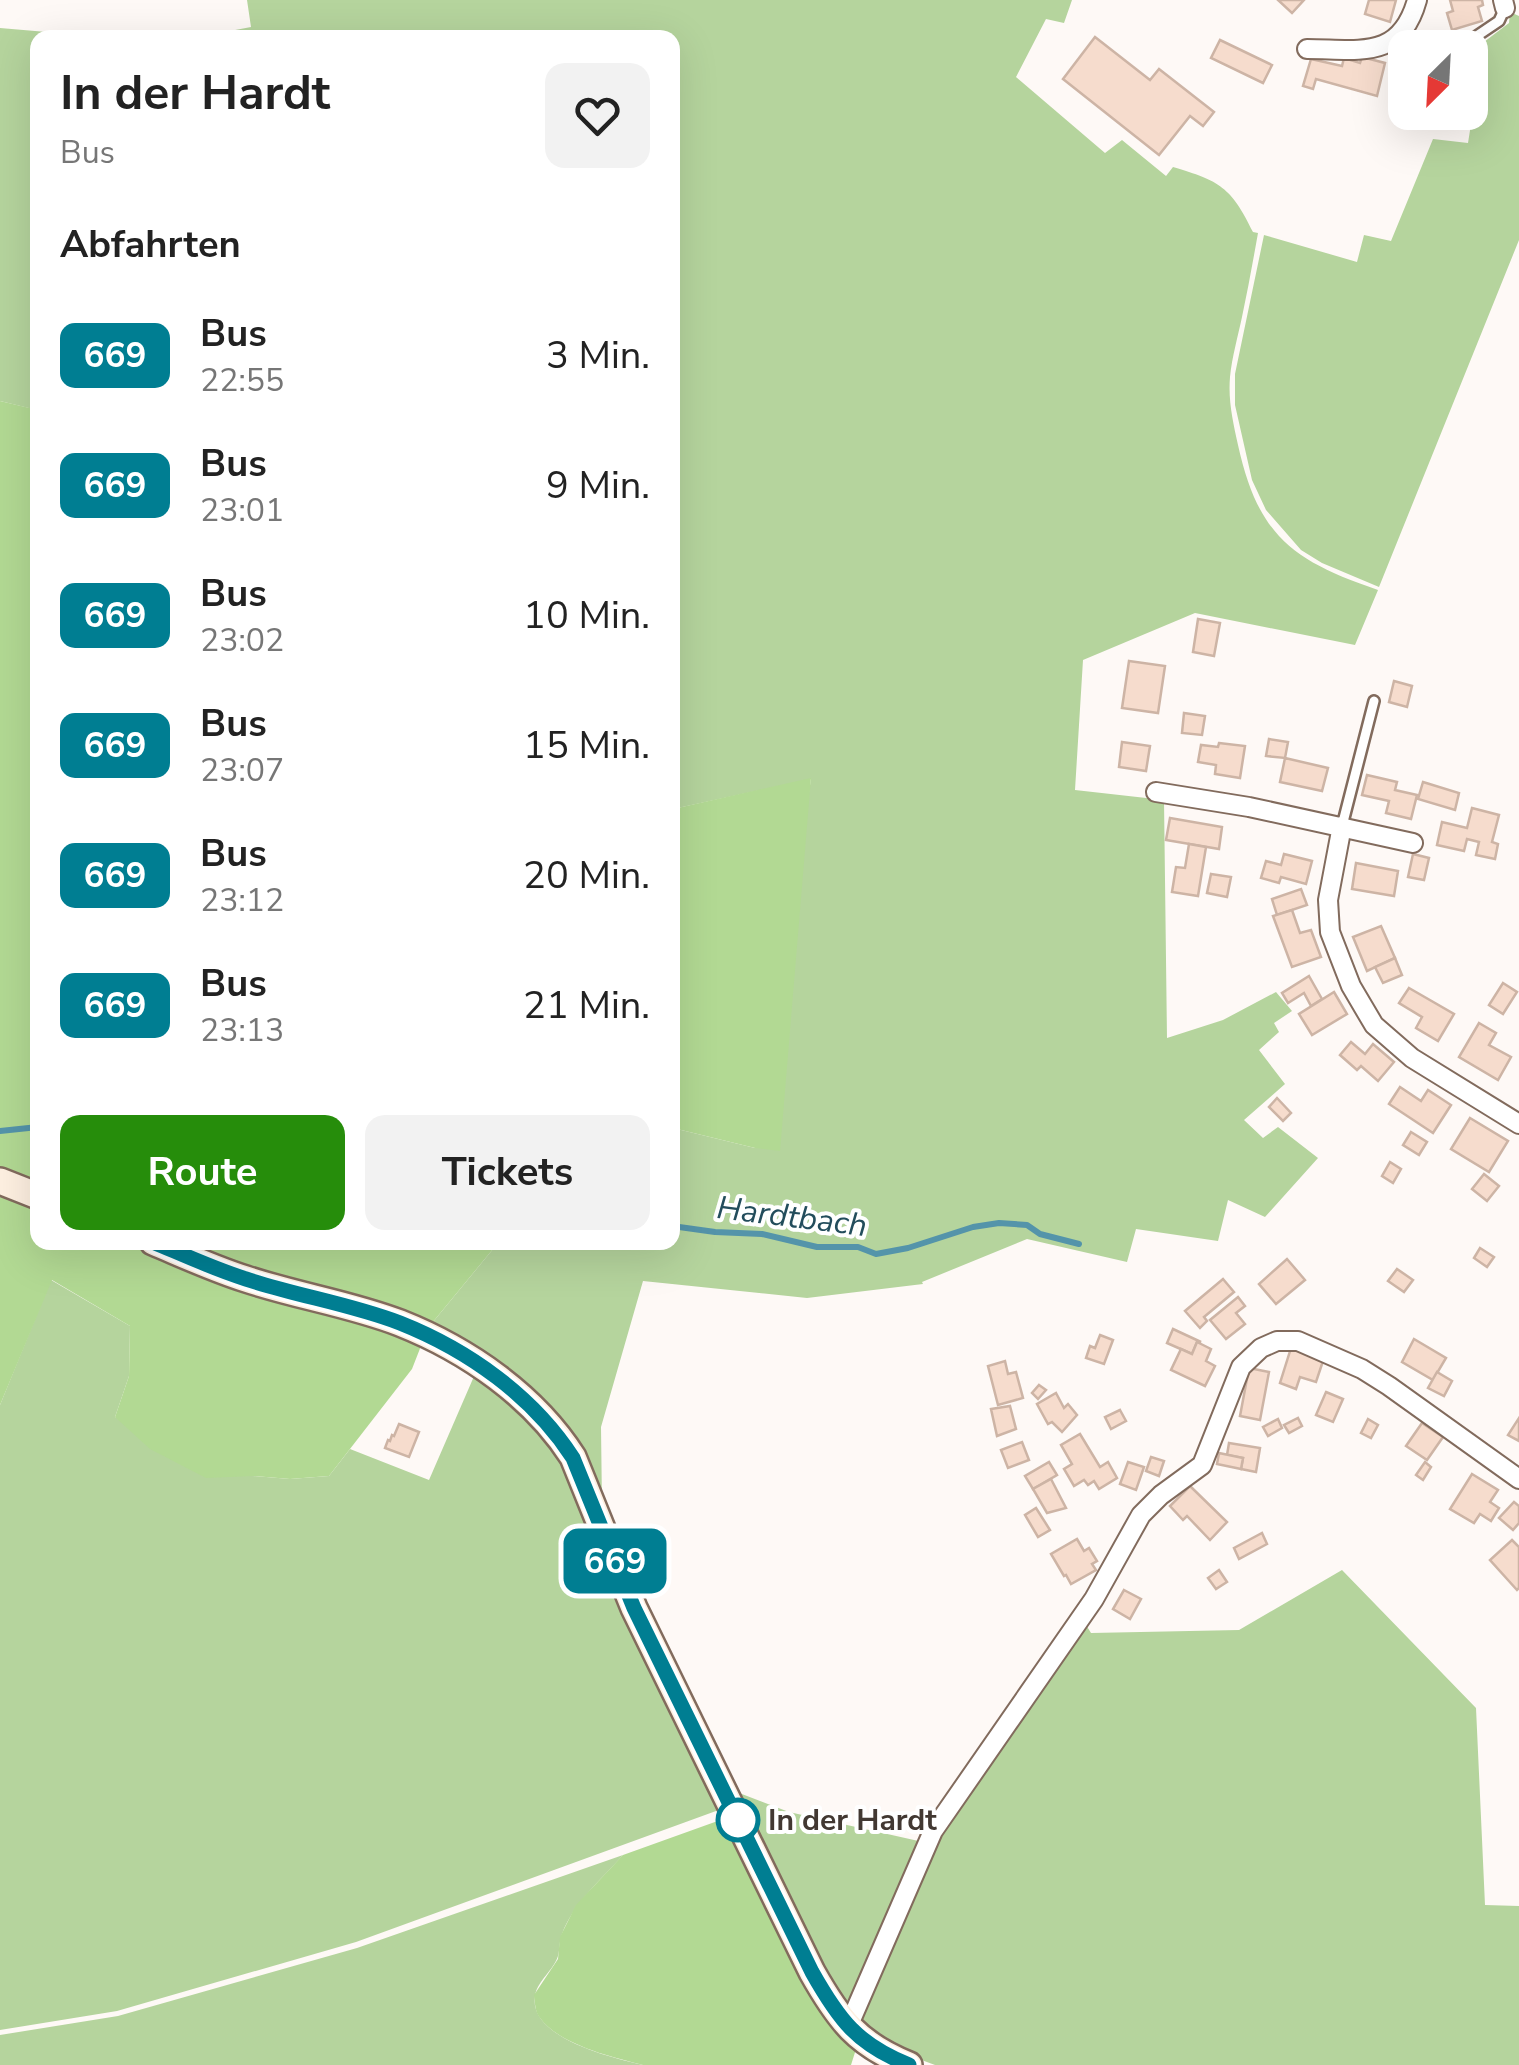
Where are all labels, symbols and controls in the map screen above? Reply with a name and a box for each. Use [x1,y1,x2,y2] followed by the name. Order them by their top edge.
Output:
[1388,30,1488,130] north arrow
[1388,30,1488,130] map controls
[60,60,330,126] text: In der Hardt
[545,63,650,168] button: heart
[60,131,115,174] text: Bus
[60,219,241,270] text: Abfahrten
[200,308,267,359] text: Bus
[546,330,650,381] text: 3 Min.
[83,332,147,379] text: 669
[200,359,284,402] text: 22:55
[200,438,267,489] text: Bus
[546,460,650,511] text: 9 Min.
[83,462,147,509] text: 669
[200,489,284,532] text: 23:01
[200,568,267,619] text: Bus
[523,590,650,641] text: 10 Min.
[83,592,147,639] text: 669
[200,619,284,662] text: 23:02
[200,698,267,749] text: Bus
[523,720,650,771] text: 15 Min.
[83,722,147,769] text: 669
[200,749,284,792] text: 23:07
[200,828,267,879] text: Bus
[523,850,650,901] text: 20 Min.
[83,852,147,899] text: 669
[200,879,284,922] text: 23:12
[200,958,267,1009] text: Bus
[523,980,650,1031] text: 21 Min.
[83,982,147,1029] text: 669
[200,1009,284,1052] text: 23:13
[60,1115,345,1230] button: Route
[365,1115,650,1230] button: Tickets
[714,1186,870,1247] water label: Hardtbach
[558,1528,672,1594] line badge: 669
[583,1538,647,1585] text: 669
[717,1799,759,1841] marker: In der Hardt
[768,1800,937,1841] place label: In der Hardt

